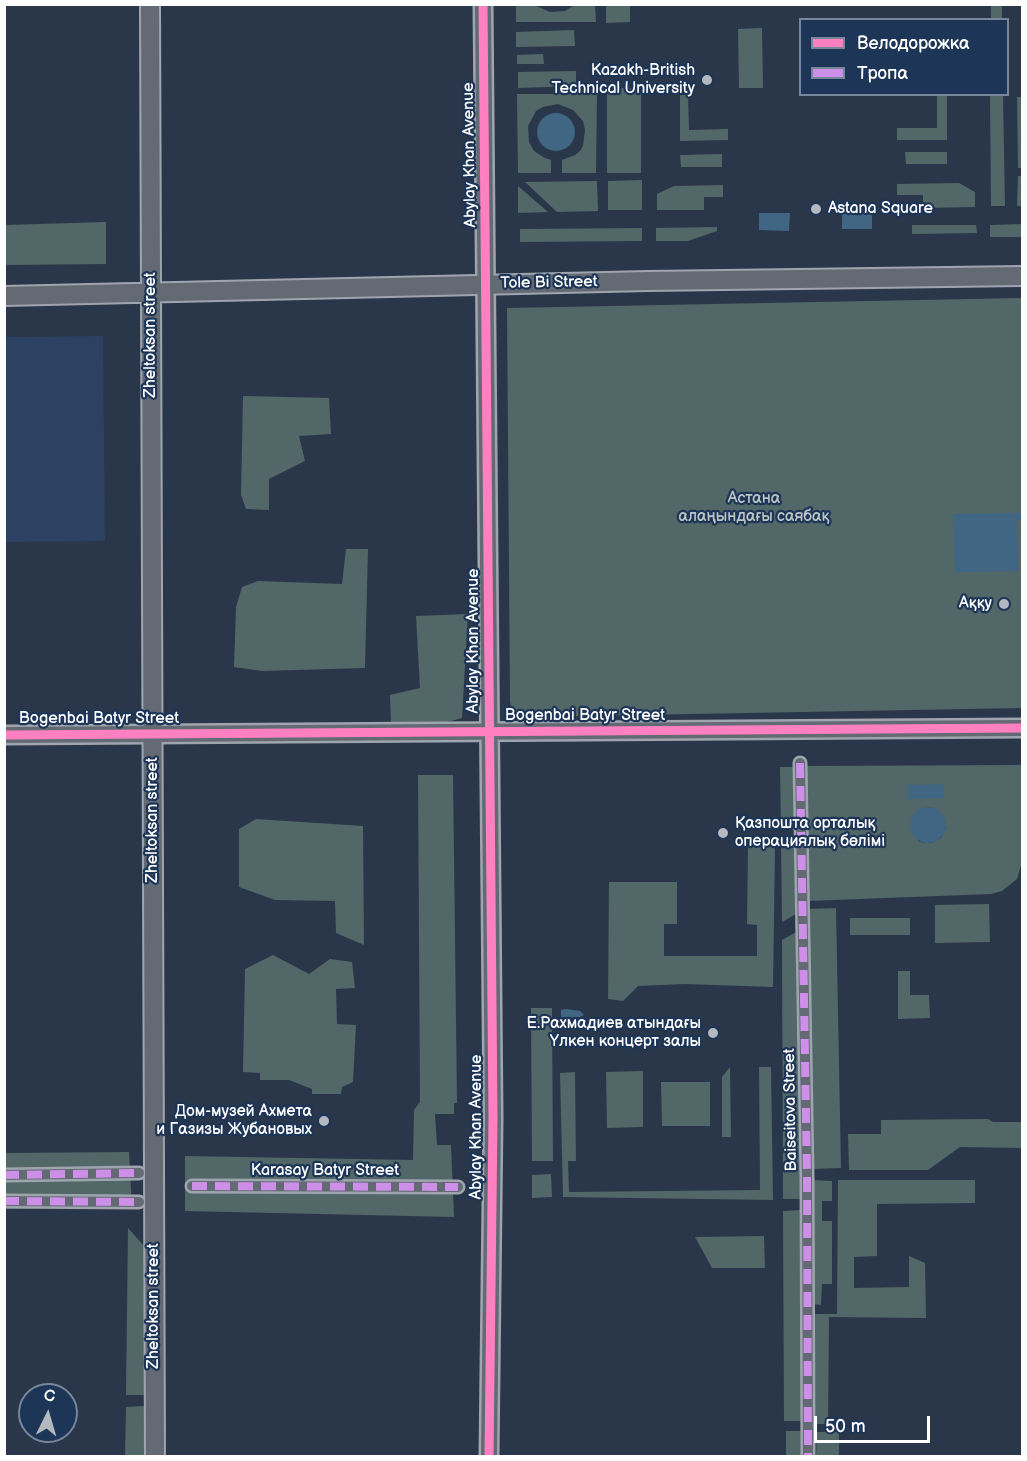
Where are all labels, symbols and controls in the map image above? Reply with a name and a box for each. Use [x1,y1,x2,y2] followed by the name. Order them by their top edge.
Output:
[799,18,1009,96] legend
[857,33,970,54] text: Велодорожка
[551,61,695,99] place label: Kazakh-British Technical University
[857,63,908,84] text: Тропа
[700,73,714,87] marker: Kazakh-British Technical University
[459,82,481,228] street label: Abylay Khan Avenue
[828,199,933,219] place label: Astana Square
[809,202,823,216] marker: Astana Square
[141,272,161,398] street label: Zheltoksan street
[500,273,598,293] street label: Tole Bi Street
[678,489,830,527] park label: Астана алаңындағы саябақ
[464,568,484,714] street label: Abylay Khan Avenue
[959,594,992,614] place label: Аққу
[997,597,1011,611] marker: Аққу
[505,706,665,726] street label: Bogenbai Batyr Street
[19,709,179,729] street label: Bogenbai Batyr Street
[143,757,163,883] street label: Zheltoksan street
[735,814,885,852] place label: Қазпошта орталық операциялық бөлімі
[716,826,730,840] marker: Қазпошта орталық операциялық бөлімі
[526,1014,701,1052] place label: Е.Рахмадиев атындағы Үлкен концерт залы
[706,1026,720,1040] marker: Е.Рахмадиев атындағы Үлкен концерт залы
[780,1048,802,1172] street label: Baiseitova Street
[467,1054,487,1200] street label: Abylay Khan Avenue
[156,1102,312,1140] place label: Дом-музей Ахмета и Газизы Жубановых
[317,1114,331,1128] marker: Дом-музей Ахмета и Газизы Жубановых
[251,1161,399,1181] street label: Karasay Batyr Street
[144,1243,164,1369] street label: Zheltoksan street
[18,1383,78,1443] north arrow
[43,1387,56,1407] text: С
[817,1404,932,1442] scale bar
[825,1416,866,1437] text: 50 m

